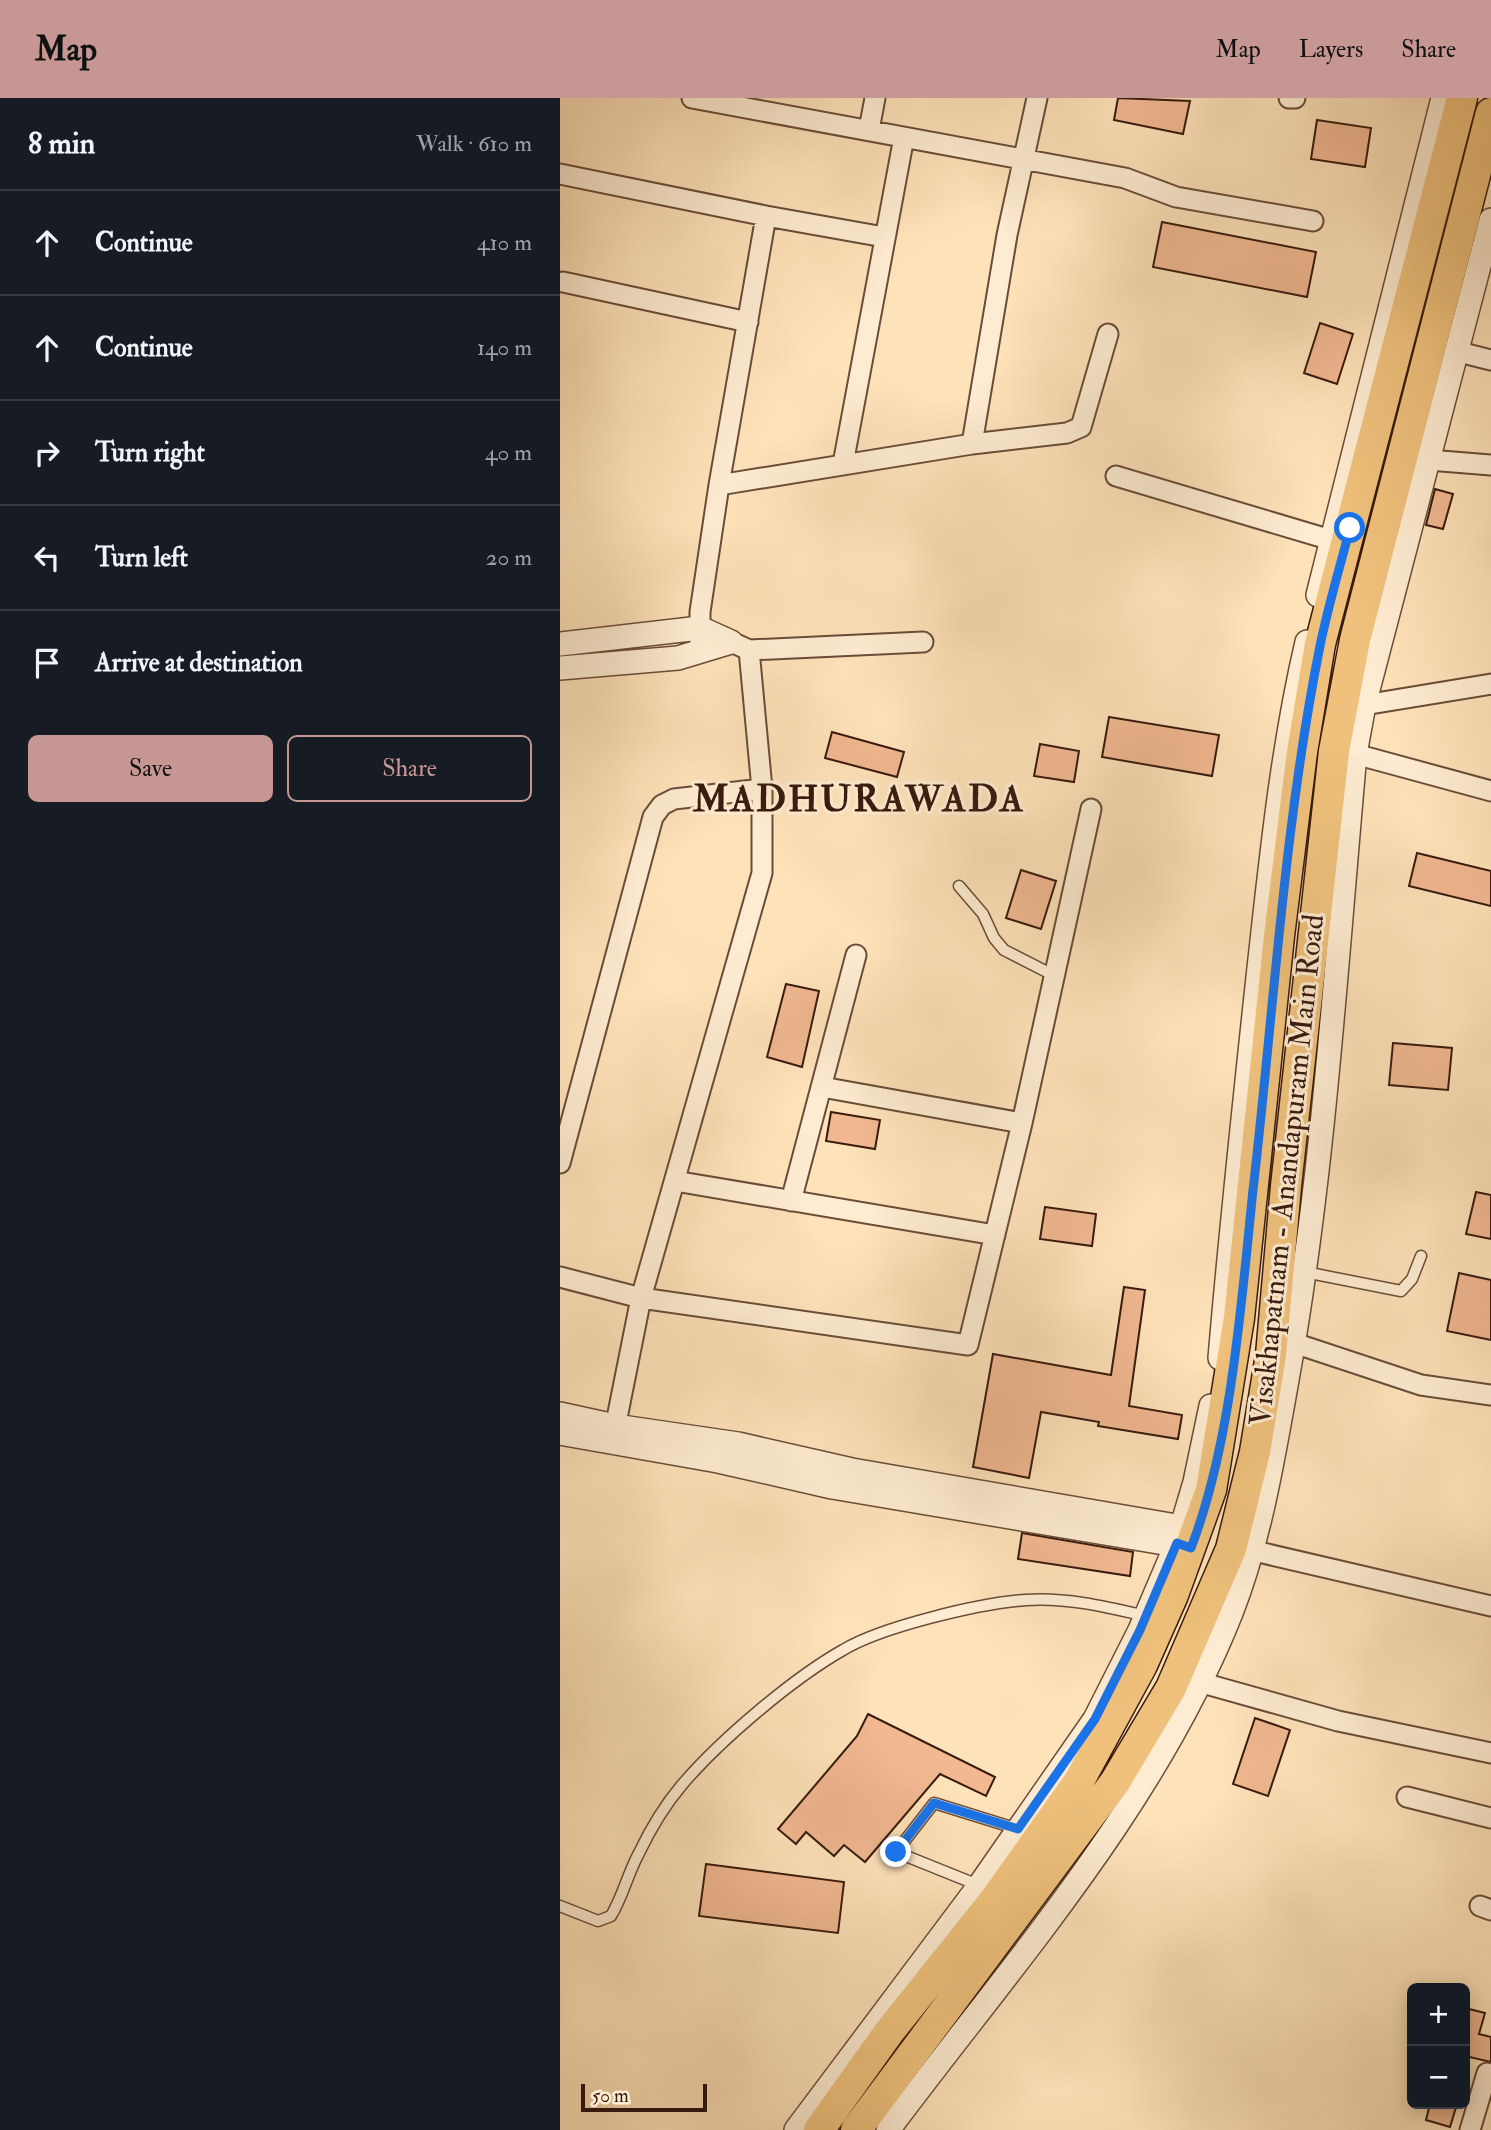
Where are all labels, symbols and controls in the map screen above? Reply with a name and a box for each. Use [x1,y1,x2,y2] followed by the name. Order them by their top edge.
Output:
[35,29,97,70] text: Map
[1216,34,1261,65] text: Map
[1299,34,1363,65] text: Layers
[1401,34,1456,65] text: Share
[28,125,95,162] text: 8 min
[416,129,532,158] text: Walk · 610 m
[28,224,66,262] icon: ahead
[95,227,193,259] text: Continue
[477,228,532,257] text: 410 m
[28,329,66,367] icon: ahead
[95,332,193,364] text: Continue
[477,333,532,362] text: 140 m
[28,434,66,472] icon: right
[95,437,205,469] text: Turn right
[485,438,532,467] text: 40 m
[1334,512,1365,543] route start
[28,539,66,577] icon: left
[95,542,188,574] text: Turn left
[486,543,532,572] text: 20 m
[28,644,66,682] icon: arrive
[95,647,303,679] text: Arrive at destination
[28,735,273,802] button: Save
[287,735,532,802] button: Share
[692,776,1025,823] district label: MADHURAWADA
[1242,912,1332,1428] street label: Visakhapatnam - Anandapuram Main Road
[880,1836,911,1867] route end
[1407,1983,1470,2109] map controls
[1407,1983,1470,2046] button: +
[1407,2046,1470,2109] button: −
[581,2081,707,2113] scale bar
[592,2084,629,2108] text: 50 m

